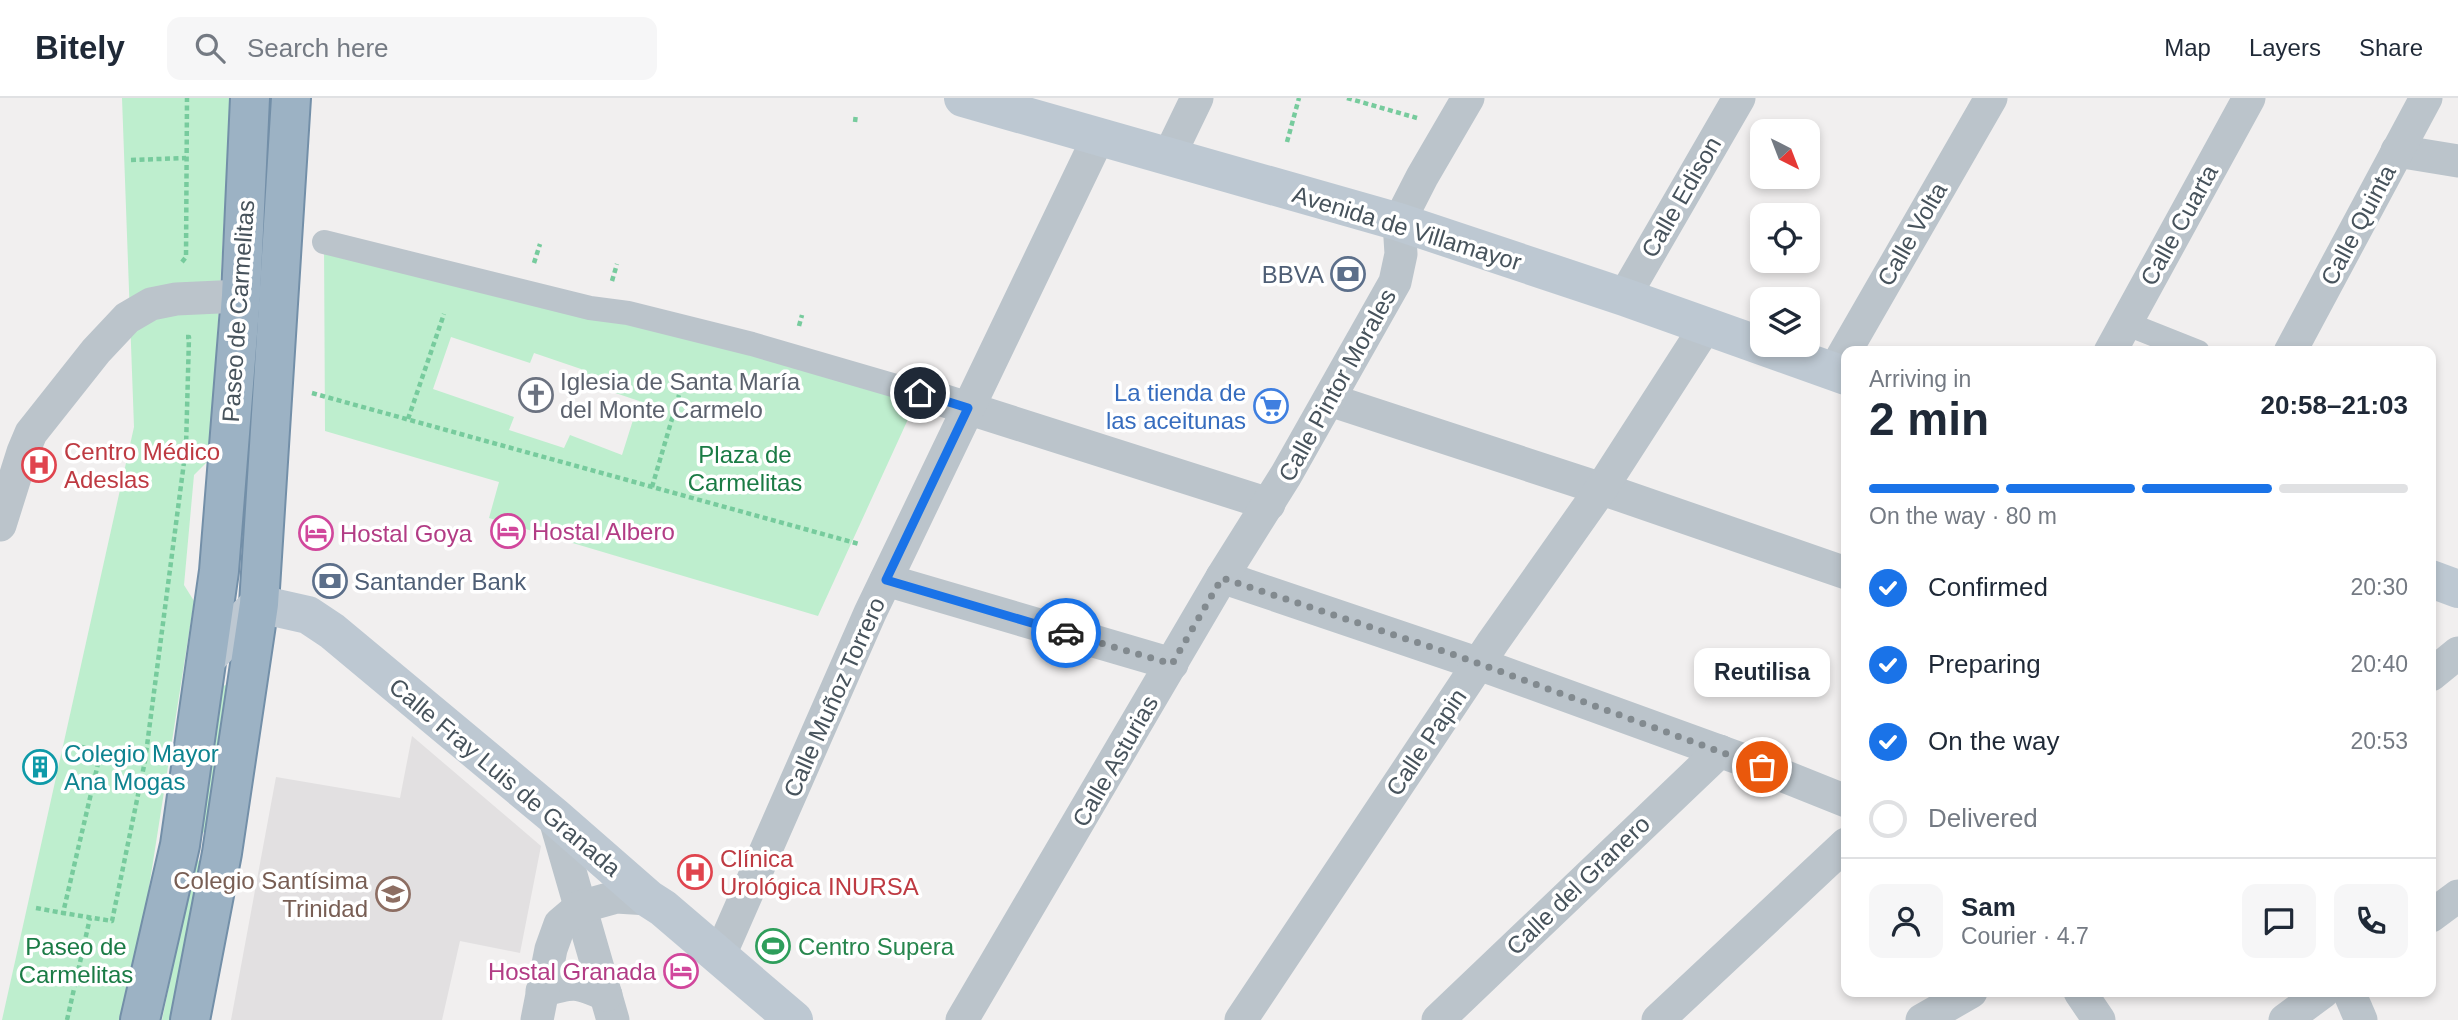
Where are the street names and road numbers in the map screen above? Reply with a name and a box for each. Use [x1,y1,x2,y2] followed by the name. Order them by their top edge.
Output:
[1636,132,1726,262] street label: Calle Edison
[2135,160,2223,290] street label: Calle Cuarta
[2315,160,2401,290] street label: Calle Quinta
[1872,177,1953,290] street label: Calle Volta
[1289,180,1525,276] street label: Avenida de Villamayor
[217,199,259,423] street label: Paseo de Carmelitas
[1273,284,1401,486] street label: Calle Pintor Morales
[778,593,890,801] street label: Calle Muñoz Torrero
[384,672,627,882] street label: Calle Fray Luis de Granada
[1380,684,1472,800] street label: Calle Papin
[1067,691,1163,831] street label: Calle Asturias
[1501,810,1655,960] street label: Calle del Granero

